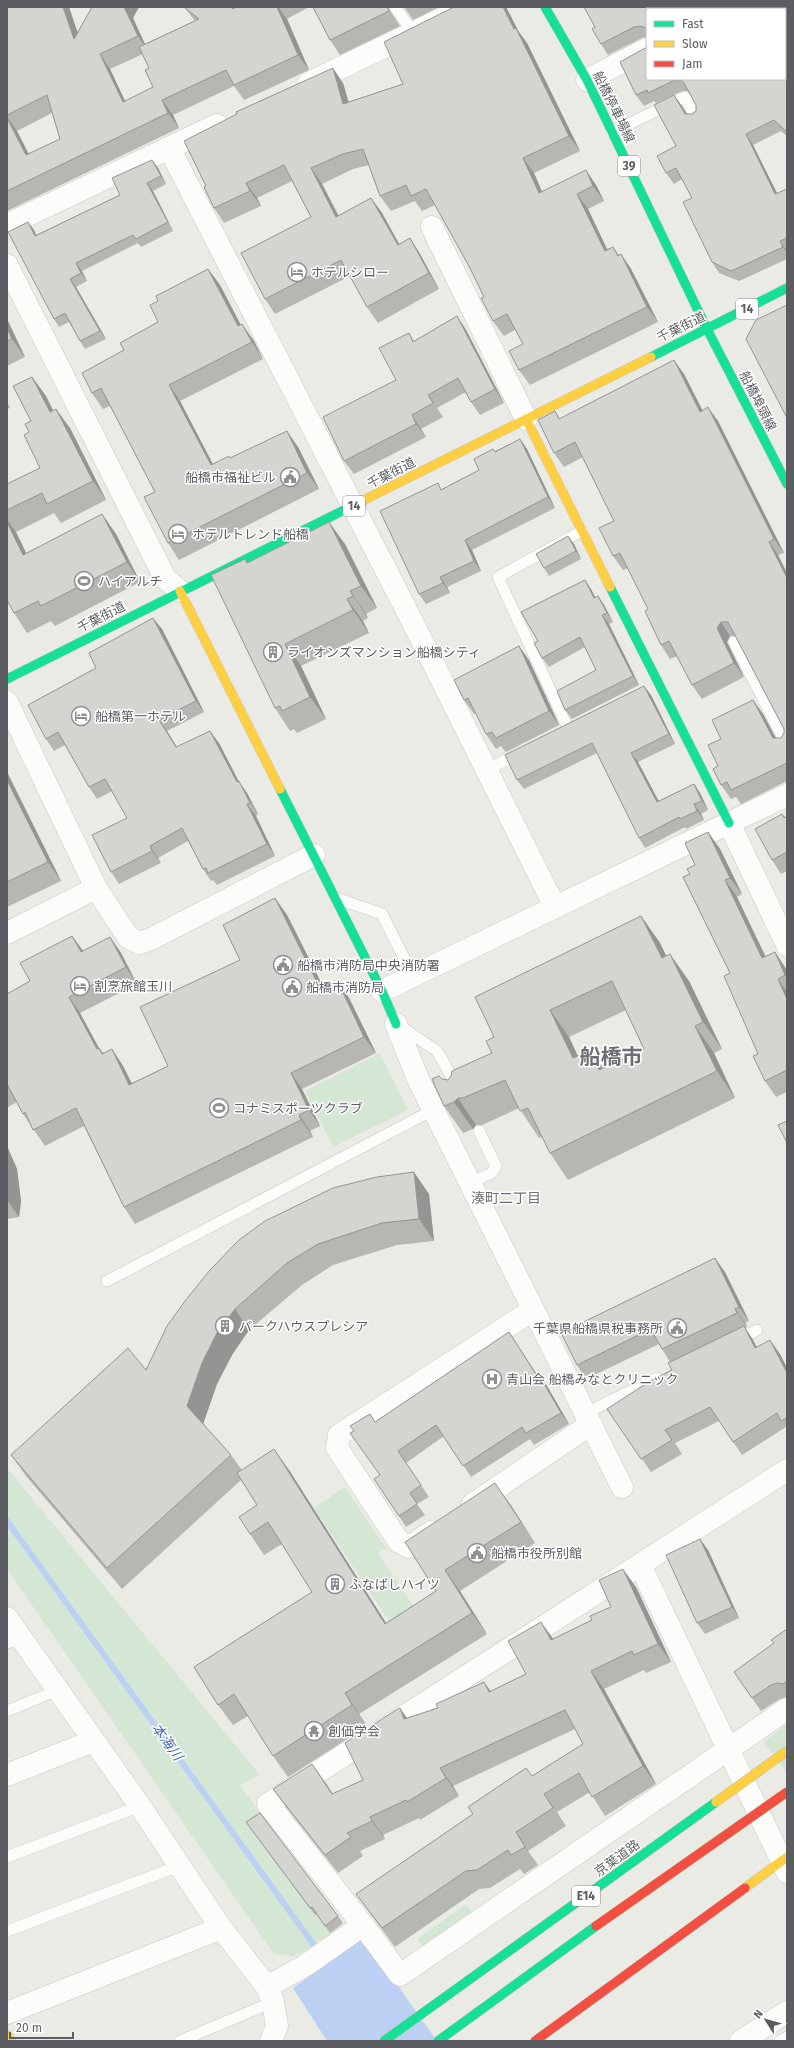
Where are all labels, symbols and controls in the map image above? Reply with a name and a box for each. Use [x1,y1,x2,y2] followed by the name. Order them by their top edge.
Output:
[646,8,786,80] legend
[682,17,704,31] text: Fast
[682,37,708,51] text: Slow
[682,57,702,71] text: Jam
[590,69,638,145] street label: 船橋停車場線
[618,156,640,176] road number: 39
[286,261,308,283] hotel icon: ホテルシロー
[311,265,389,280] place label: ホテルシロー
[736,299,758,319] road number: 14
[654,309,708,345] street label: 千葉街道
[737,369,779,433] street label: 船橋埠頭線
[364,455,418,491] street label: 千葉街道
[279,466,301,488] public building icon: 船橋市福祉ビル
[185,470,276,485] place label: 船橋市福祉ビル
[343,496,365,516] road number: 14
[167,523,189,545] hotel icon: ホテルトレンド船橋
[192,527,309,542] place label: ホテルトレンド船橋
[73,570,95,592] sports icon: ハイアルチ
[98,574,163,589] place label: ハイアルチ
[74,599,128,635] street label: 千葉街道
[262,641,284,663] building icon: ライオンズマンション船橋シティ
[287,645,481,660] place label: ライオンズマンション船橋シティ
[70,705,92,727] hotel icon: 船橋第一ホテル
[95,709,186,724] place label: 船橋第一ホテル
[272,954,294,976] public building icon: 船橋市消防局中央消防署
[297,958,440,973] place label: 船橋市消防局中央消防署
[69,975,91,997] hotel icon: 割烹旅館玉川
[281,976,303,998] public building icon: 船橋市消防局
[94,979,172,994] place label: 割烹旅館玉川
[306,980,384,995] place label: 船橋市消防局
[580,1044,643,1070] district label: 船橋市
[208,1097,230,1119] sports icon: コナミスポーツクラブ
[233,1101,363,1116] place label: コナミスポーツクラブ
[471,1190,541,1207] district label: 湊町二丁目
[214,1315,236,1337] building icon: パークハウスプレシア
[666,1317,688,1339] public building icon: 千葉県船橋県税事務所
[239,1319,368,1334] place label: パークハウスプレシア
[533,1321,663,1336] place label: 千葉県船橋県税事務所
[481,1368,503,1390] hospital icon: 青山会 船橋みなとクリニック
[506,1372,678,1387] place label: 青山会 船橋みなとクリニック
[466,1542,488,1564] public building icon: 船橋市役所別館
[491,1546,582,1561] place label: 船橋市役所別館
[324,1573,346,1595] building icon: ふなばしハイツ
[349,1577,440,1592] place label: ふなばしハイツ
[148,1720,187,1766] water label: 本海川
[303,1720,325,1742] temple icon: 創価学会
[328,1724,380,1739] place label: 創価学会
[592,1837,642,1879] street label: 京葉道路
[572,1886,600,1906] road number: E14
[746,2000,786,2040] north arrow
[751,2007,766,2021] text: N
[10,2014,73,2040] scale bar
[16,2021,42,2035] text: 20 m

